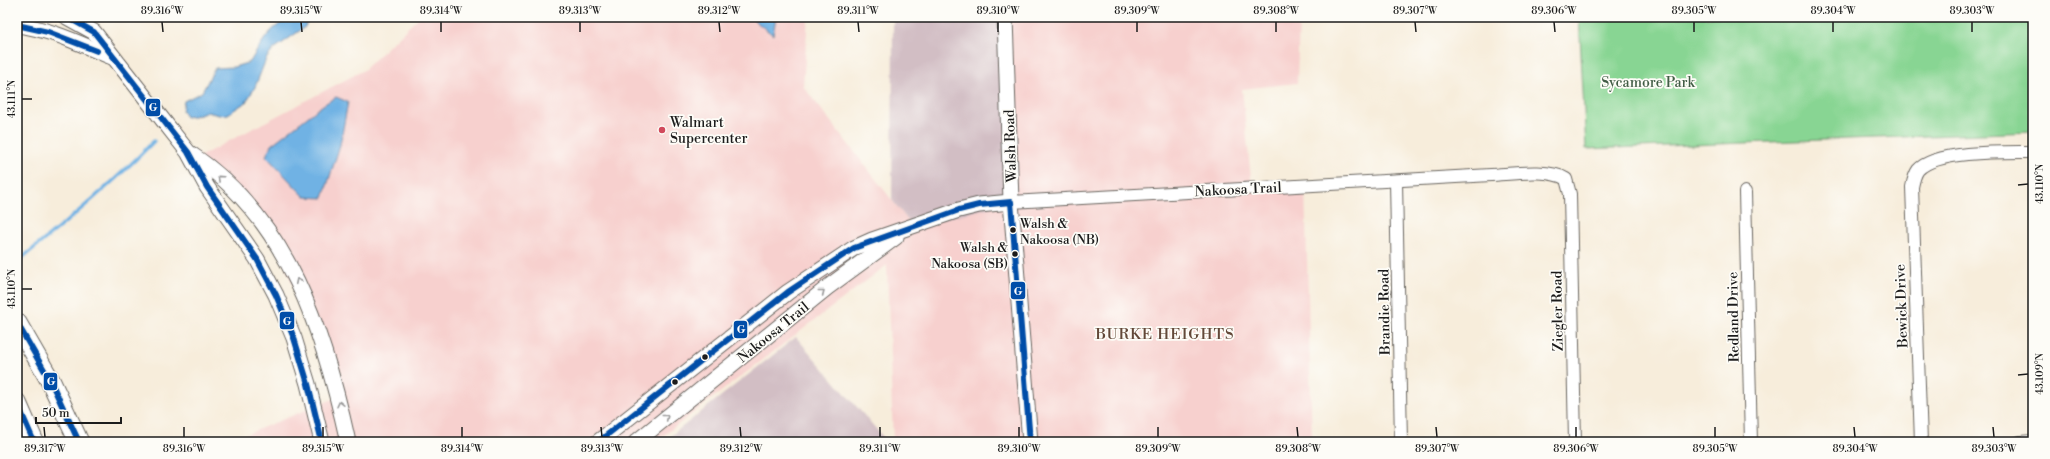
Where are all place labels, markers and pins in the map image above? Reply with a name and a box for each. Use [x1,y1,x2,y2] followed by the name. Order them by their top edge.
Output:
[669,114,748,148] place label: Walmart Supercenter
[657,125,667,135] marker: Walmart Supercenter
[1019,216,1099,248] place label: Walsh & Nakoosa (NB)
[1008,225,1018,235] marker: Walsh & Nakoosa (NB)
[931,240,1009,272] place label: Walsh & Nakoosa (SB)
[1010,249,1020,259] marker: Walsh & Nakoosa (SB)
[700,352,710,362] unlabelled marker
[670,377,680,387] unlabelled marker

